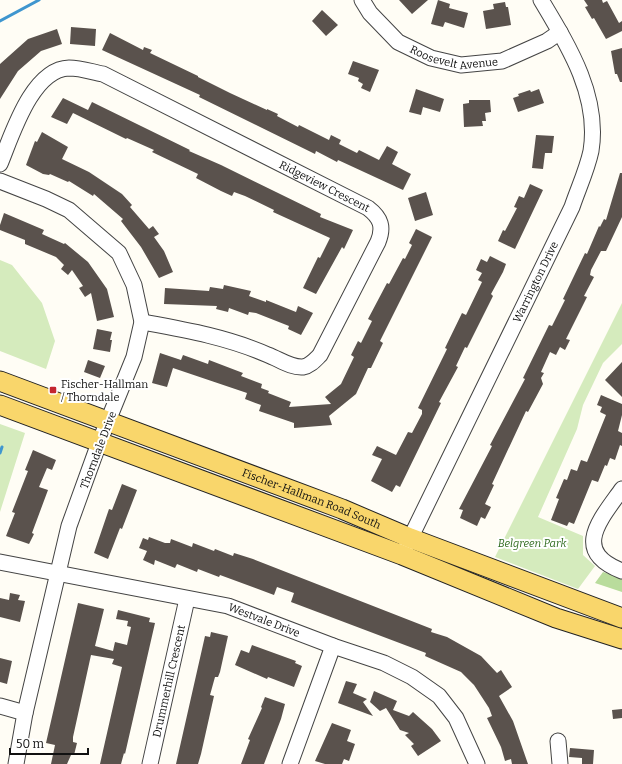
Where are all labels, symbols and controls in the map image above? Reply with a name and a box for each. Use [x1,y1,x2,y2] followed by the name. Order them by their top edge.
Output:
[408,43,499,72] street label: Roosevelt Avenue
[277,158,372,215] street label: Ridgeview Crescent
[511,239,561,325] street label: Warrington Drive
[61,378,148,404] place label: Fischer-Hallman / Thorndale
[48,385,58,395] marker: Fischer-Hallman / Thorndale
[78,410,119,491] street label: Thorndale Drive
[240,466,383,532] street label: Fischer-Hallman Road South
[498,537,567,550] park label: Belgreen Park
[226,601,302,640] street label: Westvale Drive
[150,624,188,739] street label: Drummerhill Crescent
[10,730,88,756] scale bar
[16,737,45,751] text: 50 m

